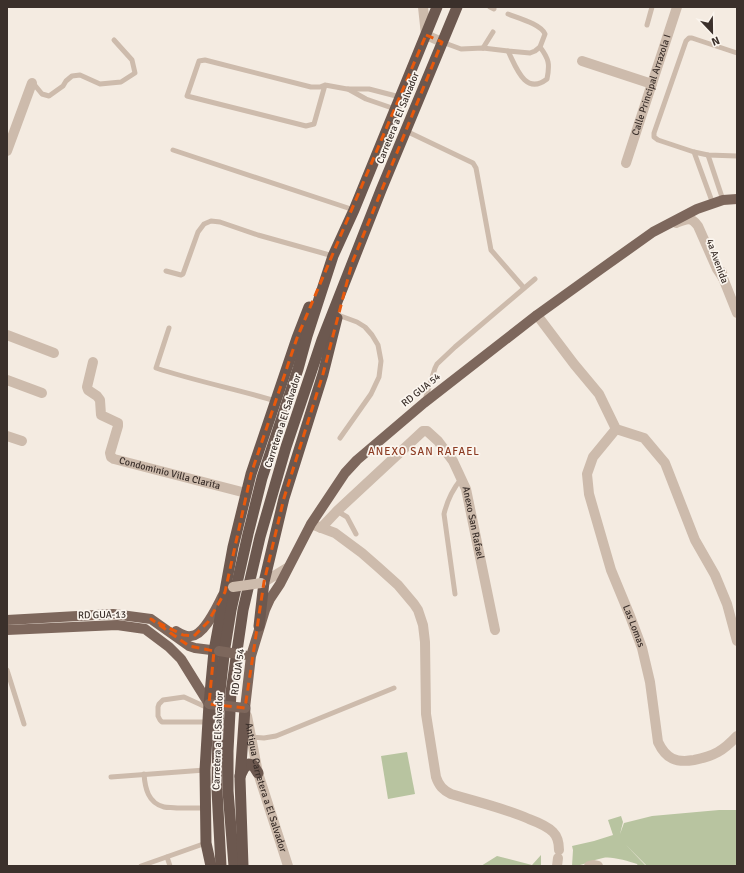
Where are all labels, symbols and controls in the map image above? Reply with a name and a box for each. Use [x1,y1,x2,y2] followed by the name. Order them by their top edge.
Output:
[692,12,732,52] north arrow
[629,33,674,137] street label: Calle Principal Arrazola I
[710,33,722,48] text: N
[374,70,422,166] street label: Carretera a El Salvador
[703,237,731,285] street label: 4a Avenida
[399,370,443,409] street label: RD GUA 54
[262,372,304,469] street label: Carretera a El Salvador
[368,445,480,458] district label: ANEXO SAN RAFAEL
[118,455,222,492] street label: Condominio Villa Clarita
[460,485,486,560] street label: Anexo San Rafael
[620,603,647,650] street label: Las Lomas
[78,609,126,621] street label: RD GUA-13
[229,647,247,696] street label: RD GUA 54
[210,692,226,790] street label: Carretera a El Salvador
[242,722,289,854] street label: Antigua Carretera a El Salvador

